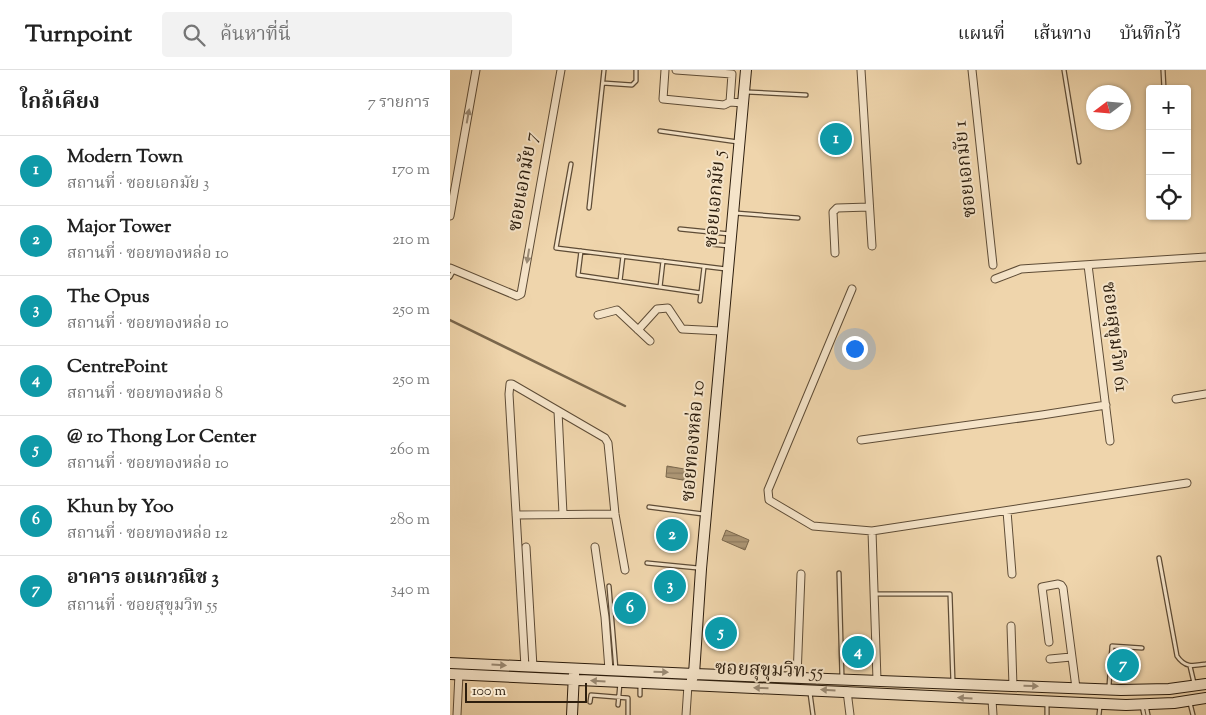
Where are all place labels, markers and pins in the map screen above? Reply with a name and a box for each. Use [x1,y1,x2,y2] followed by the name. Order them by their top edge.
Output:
[820,120,852,158] pin: 1
[656,516,688,554] pin: 2
[654,567,686,605] pin: 3
[614,589,646,627] pin: 6
[705,614,737,652] pin: 5
[842,633,874,671] pin: 4
[1107,646,1139,684] pin: 7

